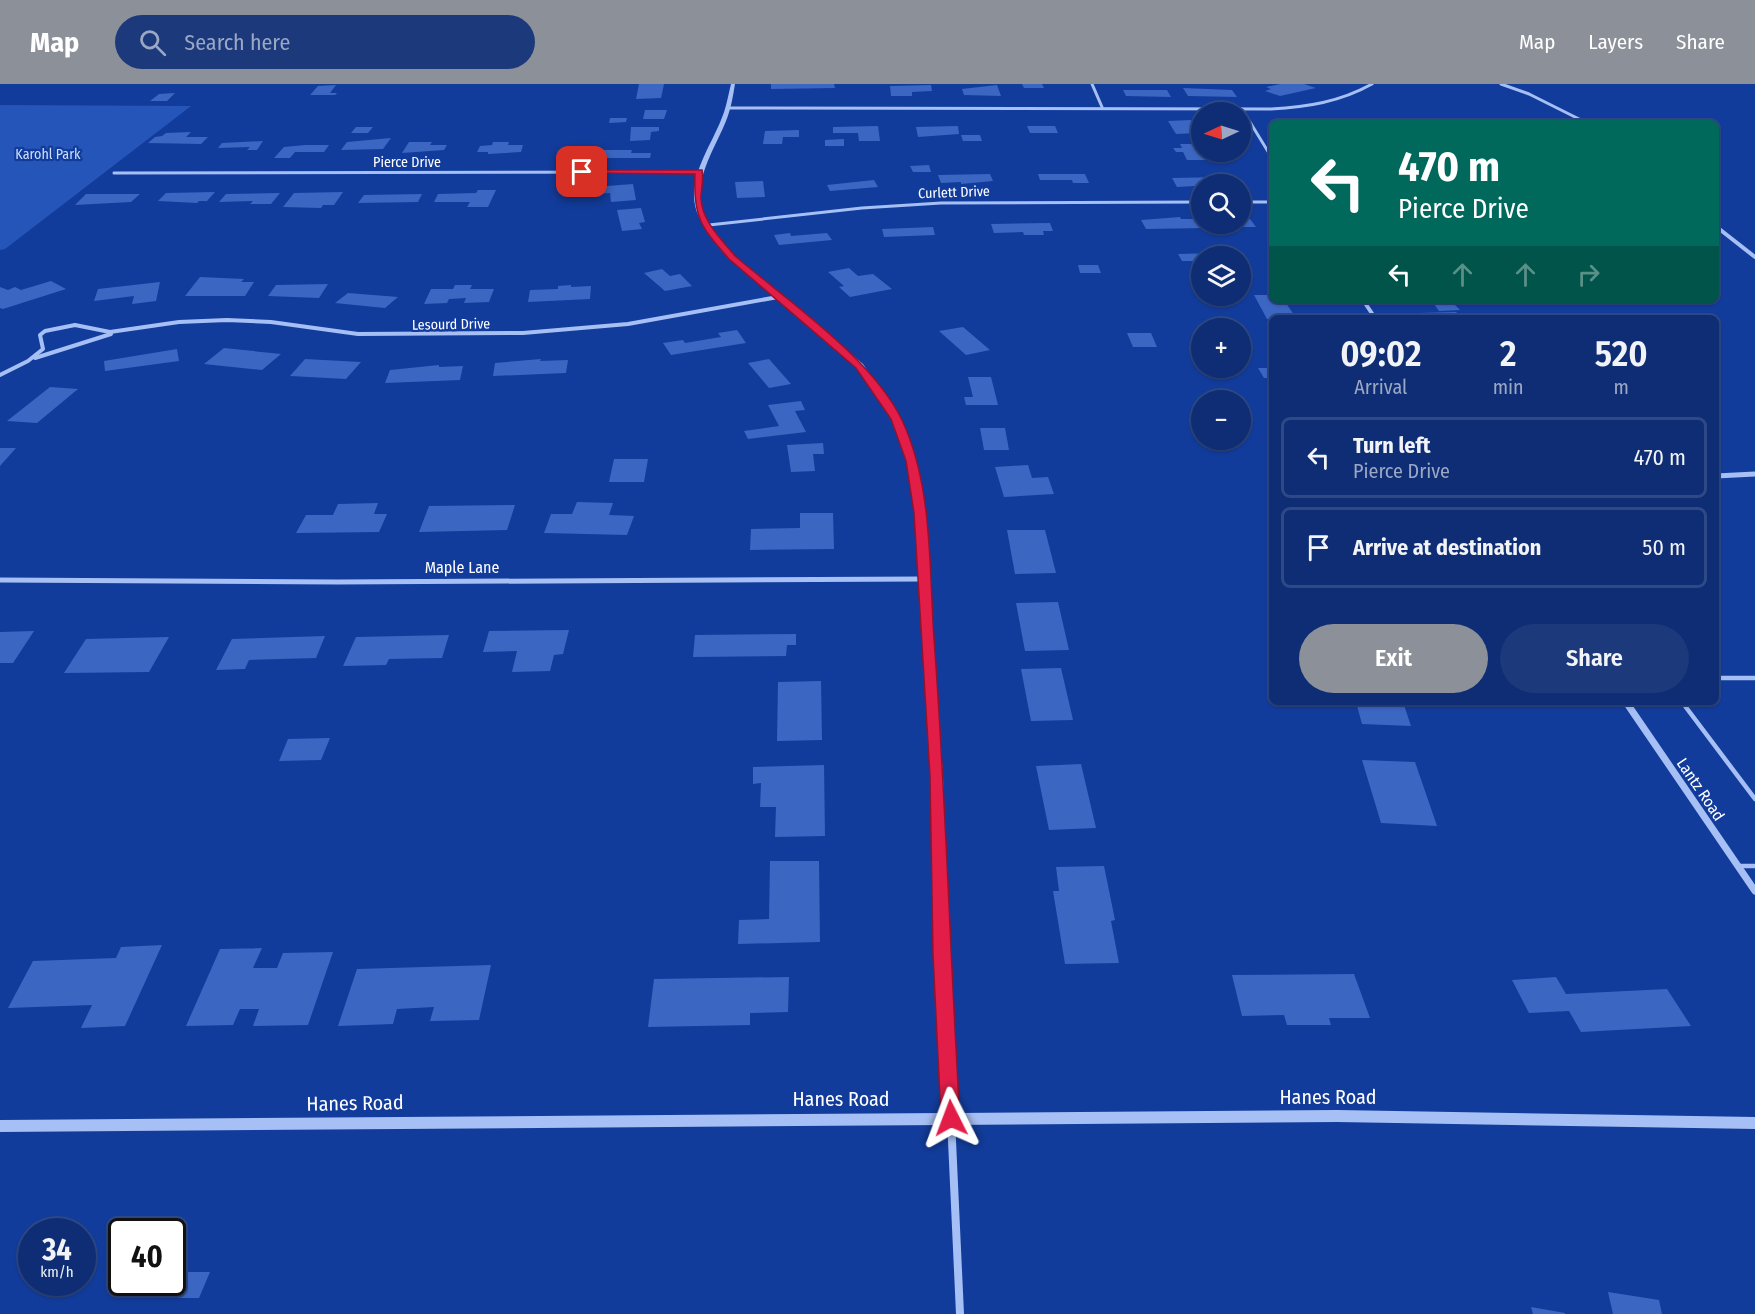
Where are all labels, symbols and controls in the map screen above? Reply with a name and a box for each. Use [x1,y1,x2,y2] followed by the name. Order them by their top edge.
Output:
[115,15,535,69] search box
[30,26,79,59] text: Map
[136,26,169,59] icon: search
[184,29,290,56] text: Search here
[1519,29,1555,55] text: Map
[1588,29,1643,55] text: Layers
[1676,29,1725,55] text: Share
[1191,102,1251,162] north arrow
[1191,102,1251,450] map controls
[1398,142,1500,192] text: 470 m
[1299,144,1377,222] icon: left
[15,146,81,163] park label: Karohl Park
[556,146,607,197] pin
[373,154,441,171] street label: Pierce Drive
[565,155,598,188] icon: arrive
[1191,174,1251,234] button: search
[918,183,990,202] street label: Curlett Drive
[1398,193,1529,225] text: Pierce Drive
[1191,246,1251,306] button: layers
[1383,258,1416,291] icon: left
[1446,258,1479,291] icon: ahead
[1509,258,1542,291] icon: ahead
[1572,258,1605,291] icon: right
[412,315,490,334] street label: Lesourd Drive
[1191,318,1251,378] button: +
[1340,332,1421,376] text: 09:02
[1500,332,1516,376] text: 2
[1595,332,1648,376] text: 520
[1354,375,1407,399] text: Arrival
[1493,375,1524,399] text: min
[1614,375,1629,399] text: m
[1191,390,1251,450] button: −
[1353,432,1431,459] text: Turn left
[1302,441,1335,474] icon: left
[1634,444,1686,471] text: 470 m
[1353,459,1450,483] text: Pierce Drive
[1302,531,1335,564] icon: arrive
[1353,534,1541,561] text: Arrive at destination
[1642,534,1686,561] text: 50 m
[425,558,499,577] street label: Maple Lane
[1299,624,1488,693] button: Exit
[1500,624,1689,693] button: Share
[1673,754,1729,824] street label: Lantz Road
[1279,1085,1377,1109] street label: Hanes Road
[919,1086,983,1150] position arrow
[792,1087,890,1111] street label: Hanes Road
[306,1090,404,1116] street label: Hanes Road
[108,1218,186,1296] speed limit sign: 40
[42,1232,72,1268] text: 34
[40,1263,74,1281] text: km/h

